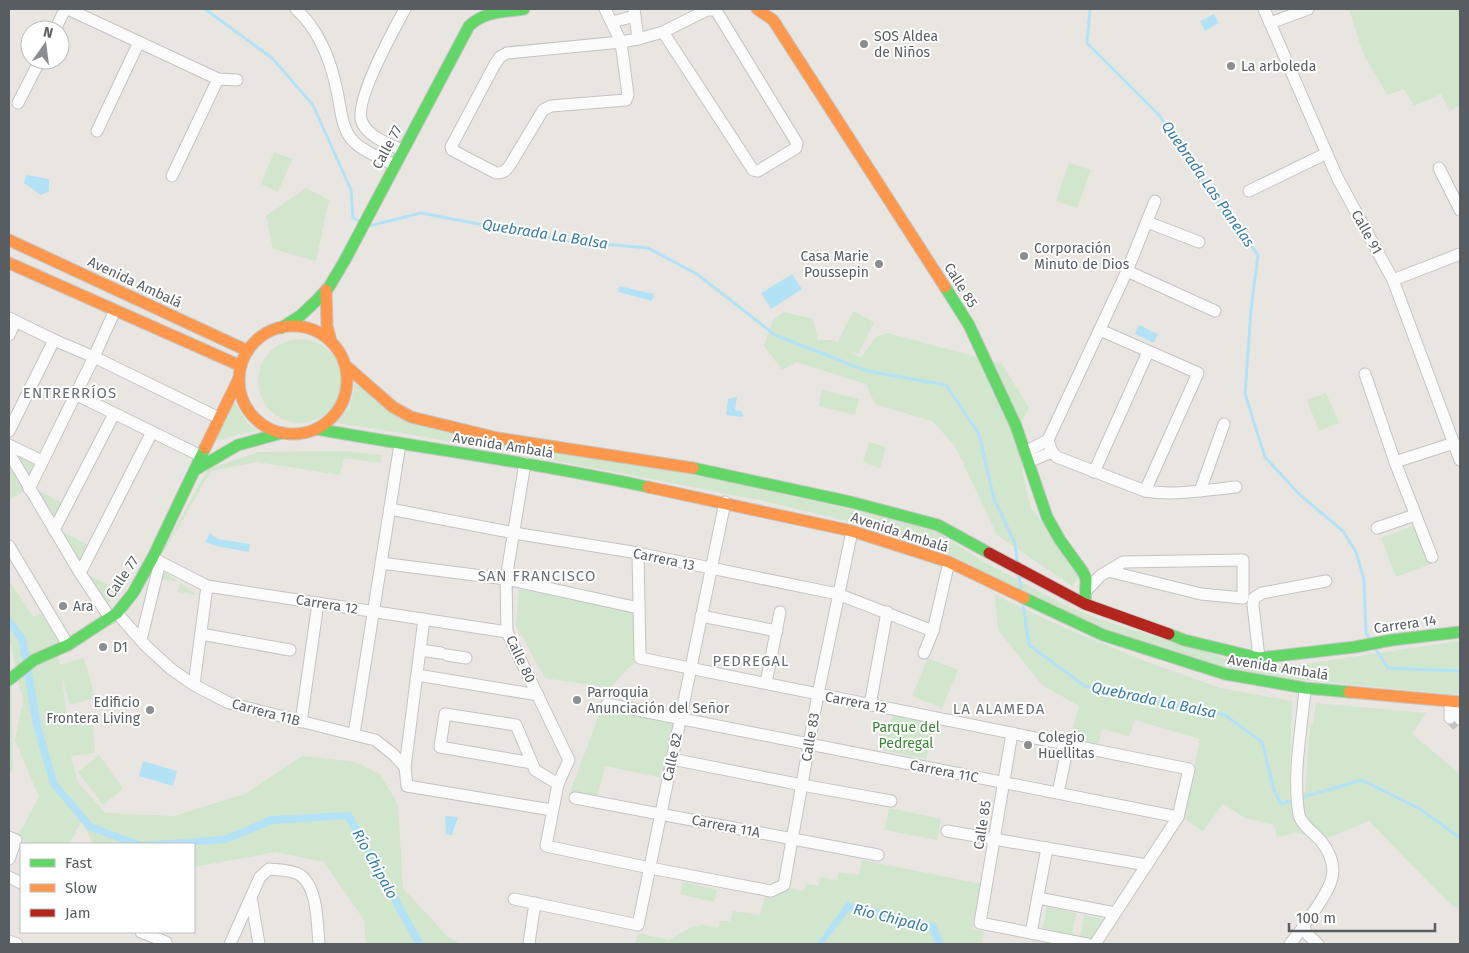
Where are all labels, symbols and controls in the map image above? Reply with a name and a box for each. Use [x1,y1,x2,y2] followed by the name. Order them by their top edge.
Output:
[20,20,70,70] north arrow
[41,23,55,42] text: N
[874,28,938,61] place label: SOS Aldea de Niños
[858,38,870,50] marker: SOS Aldea de Niños
[1241,58,1316,75] place label: La arboleda
[1225,60,1237,72] marker: La arboleda
[1158,118,1258,250] water label: Quebrada Las Panelas
[369,122,406,172] street label: Calle 77
[1348,207,1386,257] street label: Calle 91
[481,215,609,253] water label: Quebrada La Balsa
[1034,240,1130,273] place label: Corporación Minuto de Dios
[801,248,869,281] place label: Casa Marie Poussepin
[1018,250,1030,262] marker: Corporación Minuto de Dios
[85,253,184,312] street label: Avenida Ambalá
[873,258,885,270] marker: Casa Marie Poussepin
[940,260,981,311] street label: Calle 85
[23,384,117,402] district label: ENTRERRÍOS
[451,429,554,462] street label: Avenida Ambalá
[849,509,951,556] street label: Avenida Ambalá
[632,545,696,574] street label: Carrera 13
[102,553,143,602] street label: Calle 77
[478,567,596,585] district label: SAN FRANCISCO
[295,591,359,618] street label: Carrera 12
[73,598,94,615] place label: Ara
[57,600,69,612] marker: Ara
[1373,612,1438,637] street label: Carrera 14
[502,633,539,686] street label: Calle 80
[113,639,128,656] place label: D1
[97,641,109,653] marker: D1
[1226,651,1329,684] street label: Avenida Ambalá
[713,652,789,670] district label: PEDREGAL
[1090,678,1218,722] water label: Quebrada La Balsa
[587,684,730,717] place label: Parroquia Anunciación del Señor
[824,688,888,717] street label: Carrera 12
[46,694,141,727] place label: Edificio Frontera Living
[571,694,583,706] marker: Parroquia Anunciación del Señor
[230,695,302,730] street label: Carrera 11B
[953,700,1045,718] district label: LA ALAMEDA
[144,704,156,716] marker: Edificio Frontera Living
[798,711,823,763] street label: Calle 83
[872,719,940,752] park label: Parque del Pedregal
[1038,729,1095,762] place label: Colegio Huellitas
[659,731,686,783] street label: Calle 82
[1022,739,1034,751] marker: Colegio Huellitas
[908,757,980,786] street label: Carrera 11C
[970,799,995,851] street label: Calle 85
[690,812,762,841] street label: Carrera 11A
[348,826,402,902] water label: Río Chipalo
[20,843,195,933] legend
[65,854,92,872] text: Fast
[65,879,97,897] text: Slow
[851,900,931,936] water label: Río Chipalo
[1289,900,1435,932] scale bar
[65,904,91,922] text: Jam
[1296,909,1336,927] text: 100 m

